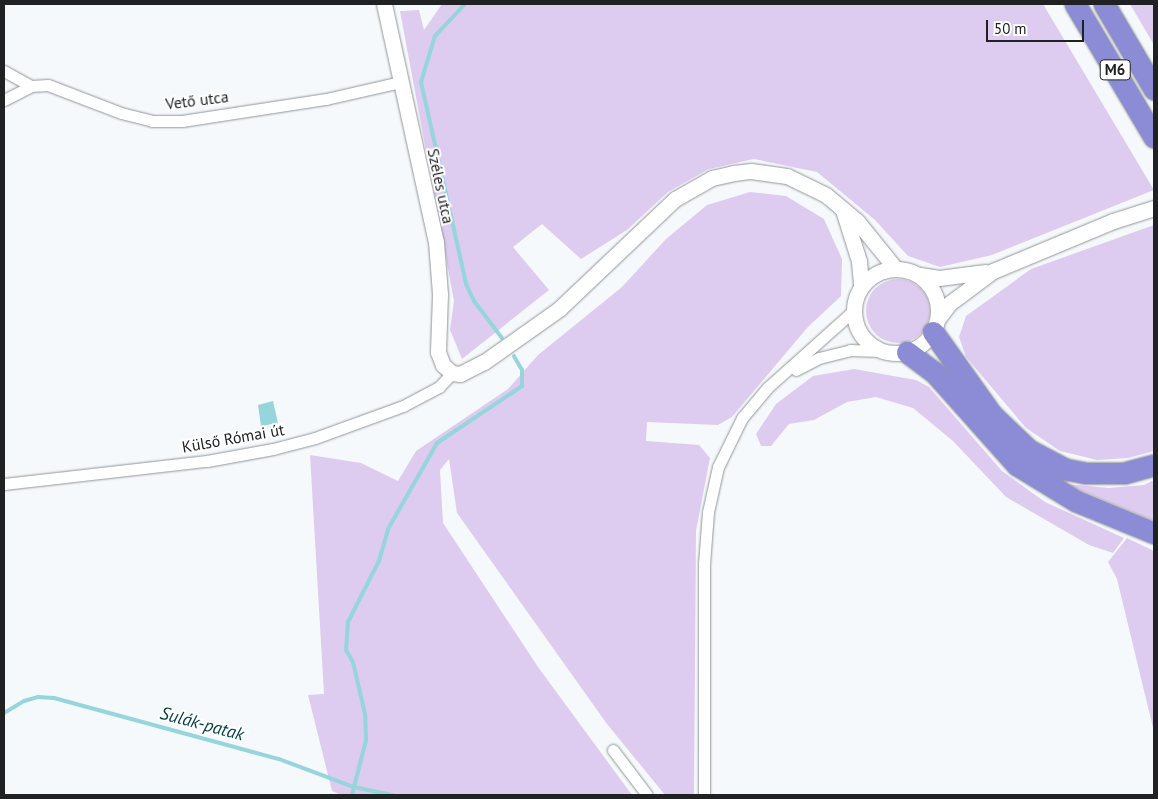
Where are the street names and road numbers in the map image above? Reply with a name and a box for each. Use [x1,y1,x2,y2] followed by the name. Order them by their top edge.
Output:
[1099,58,1131,82] road number: M6
[164,87,230,113] street label: Vető utca
[424,147,458,225] street label: Széles utca
[180,420,286,456] street label: Külső Római út

